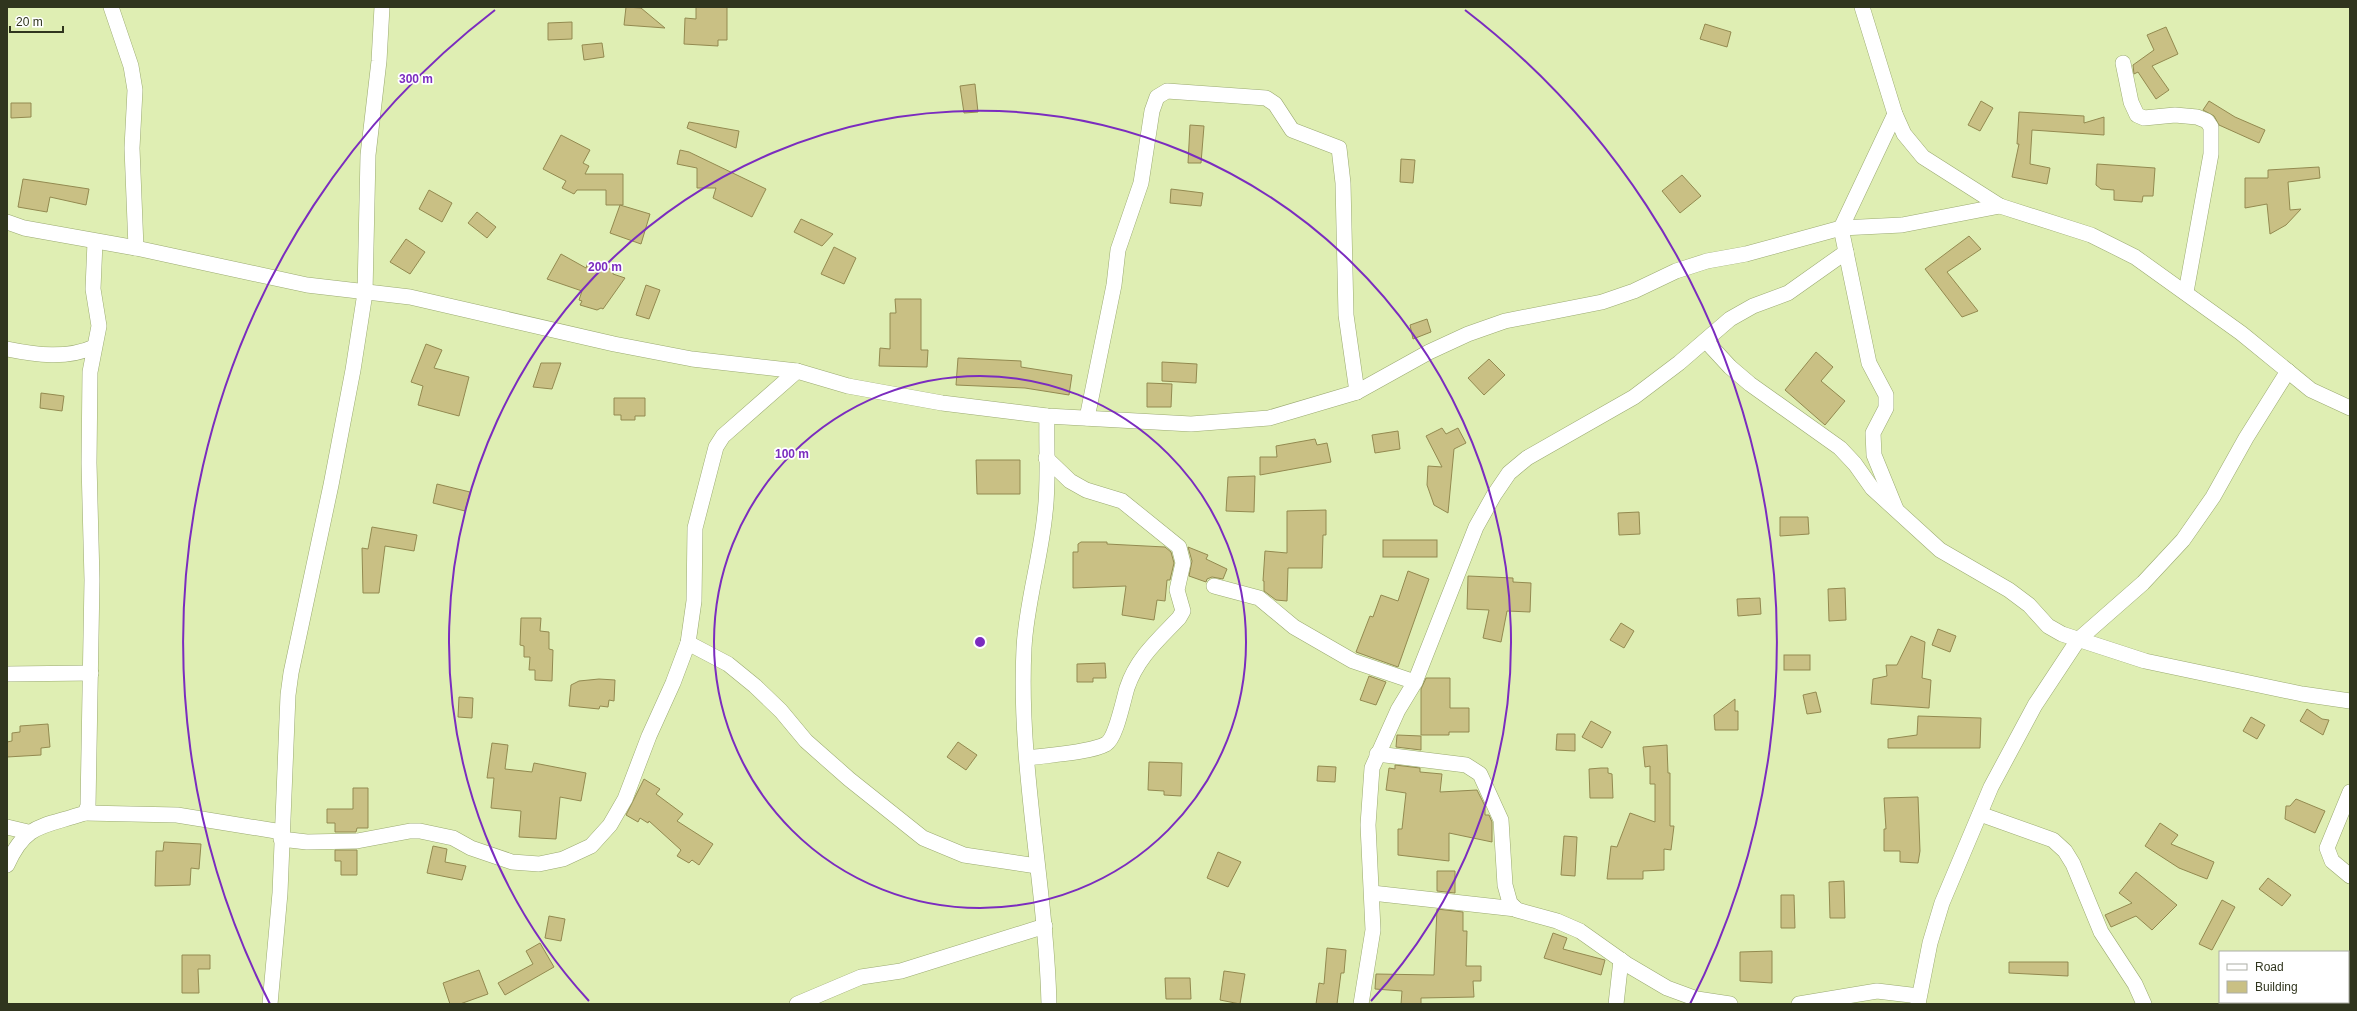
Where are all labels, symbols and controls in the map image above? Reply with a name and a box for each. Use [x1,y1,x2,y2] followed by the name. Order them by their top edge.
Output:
[10,8,63,34] scale bar
[16,15,43,29] text: 20 m
[399,72,433,86] text: 300 m
[588,260,622,274] text: 200 m
[775,447,809,461] text: 100 m
[973,635,987,649] centre of rings
[2219,951,2349,1003] legend
[2255,960,2284,974] text: Road
[2255,980,2298,994] text: Building

